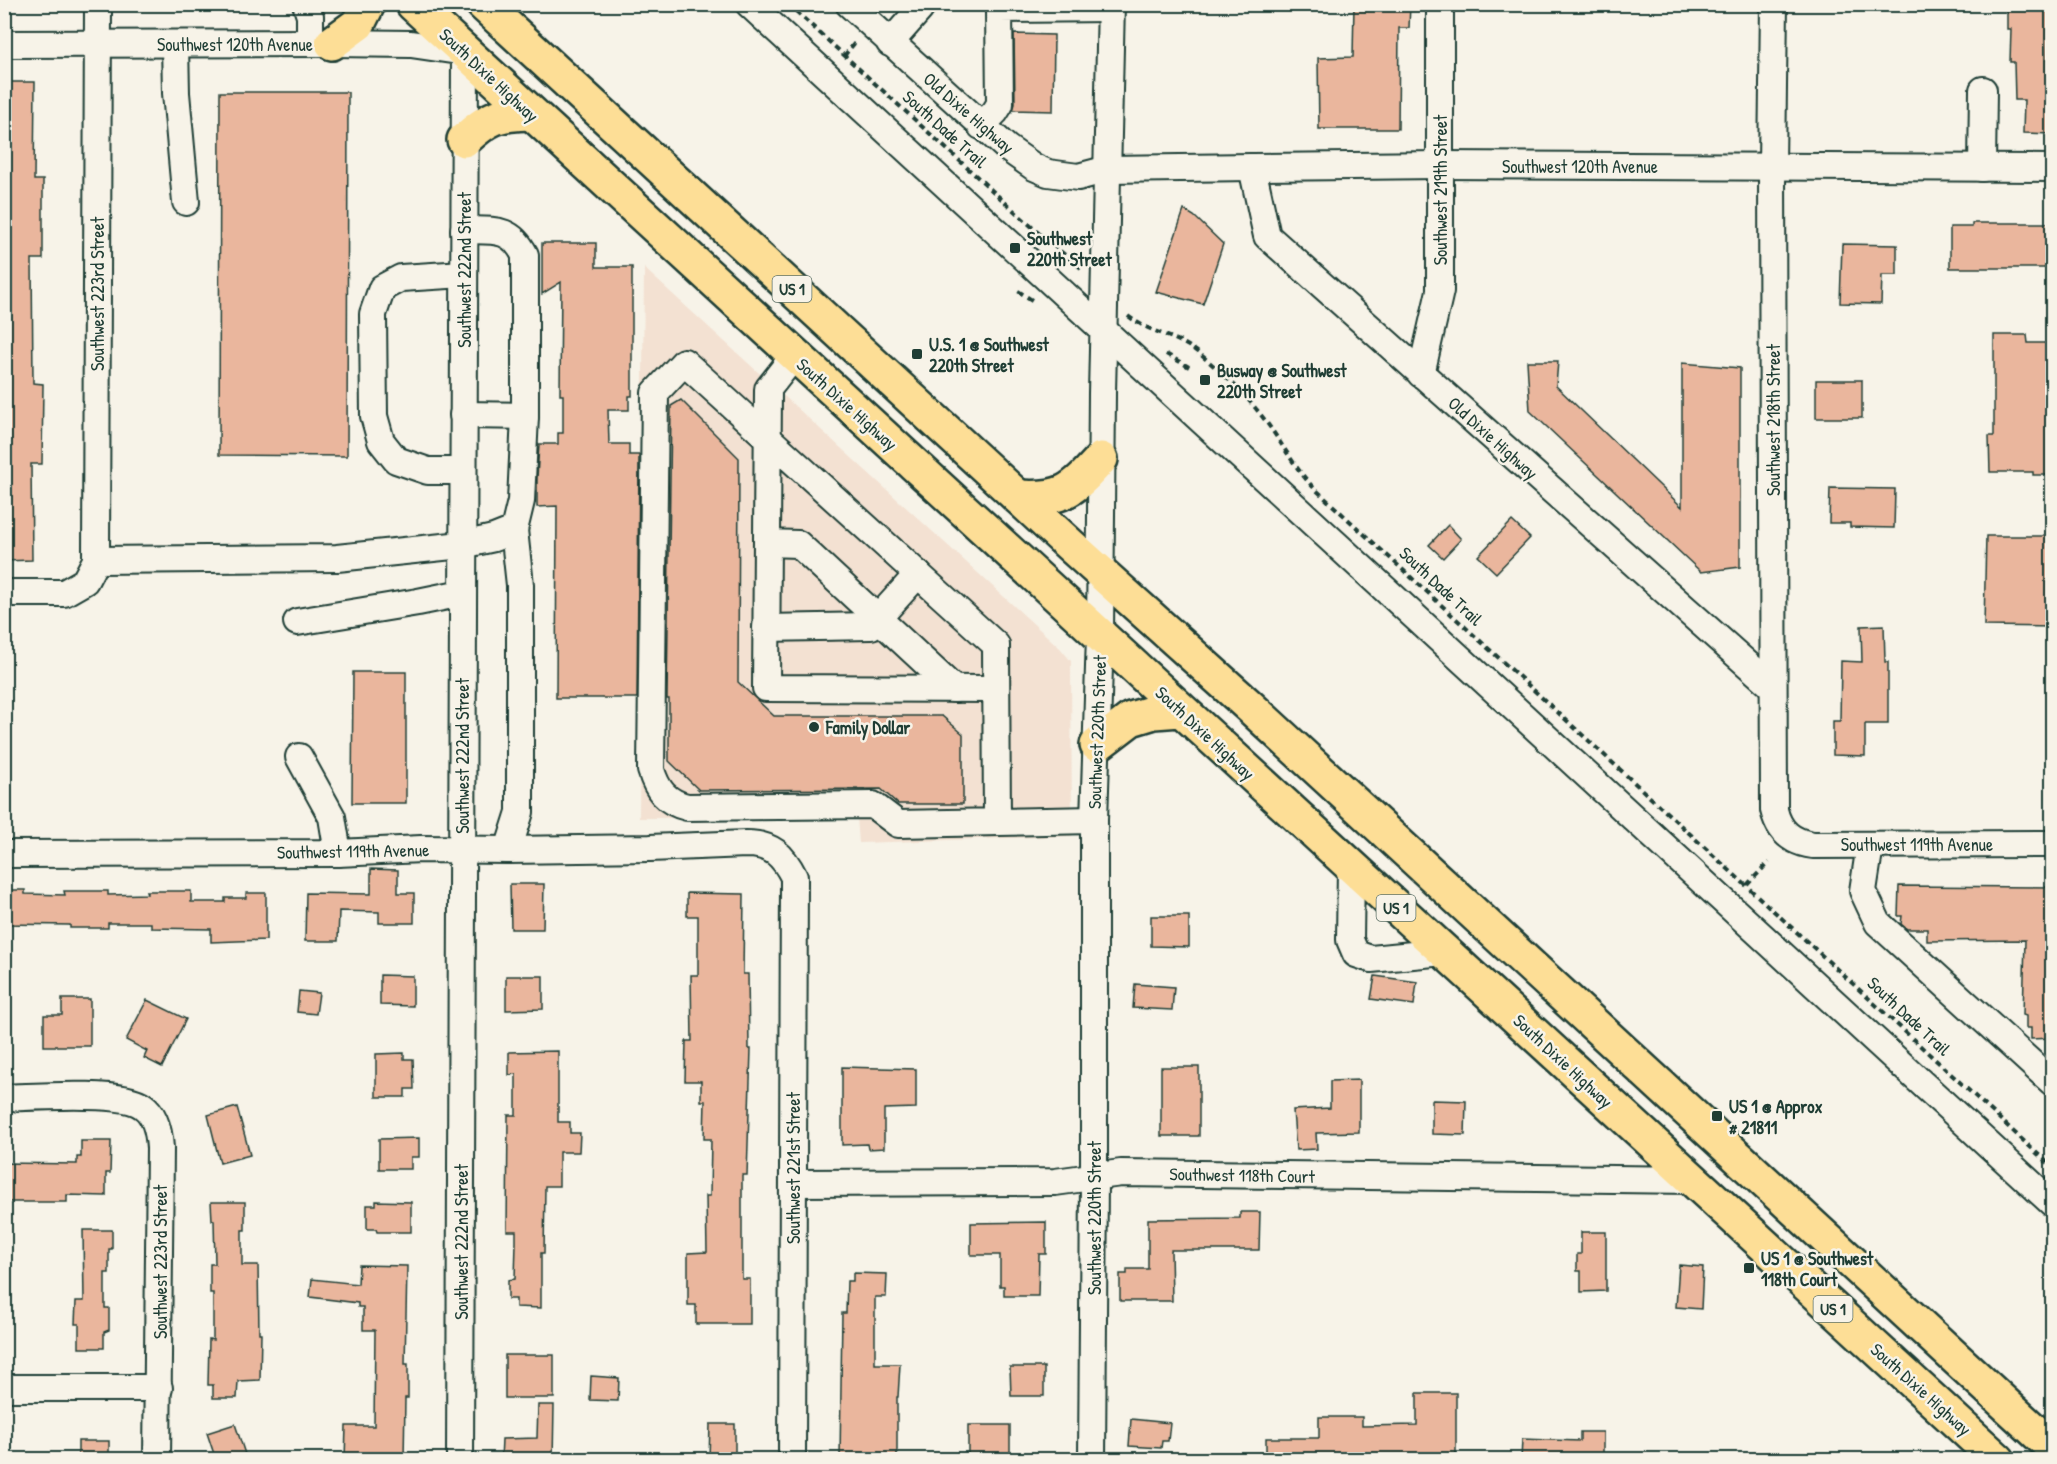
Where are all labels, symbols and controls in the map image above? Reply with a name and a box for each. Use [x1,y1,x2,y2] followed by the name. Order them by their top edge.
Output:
[434,22,544,128] street label: South Dixie Highway
[157,32,313,57] street label: Southwest 120th Avenue
[918,67,1020,160] street label: Old Dixie Highway
[897,84,993,174] street label: South Dade Trail
[1428,114,1453,265] street label: Southwest 219th Street
[1502,154,1658,179] street label: Southwest 120th Avenue
[452,191,477,348] street label: Southwest 222nd Street
[85,216,110,371] street label: Southwest 223rd Street
[1027,226,1113,272] place label: Southwest 220th Street
[1008,241,1022,255] marker: Southwest 220th Street
[772,276,812,302] road number: US 1
[929,332,1050,378] place label: U.S. 1 @ Southwest 220th Street
[1761,343,1786,496] street label: Southwest 218th Street
[910,347,924,361] marker: U.S. 1 @ Southwest 220th Street
[791,352,903,456] street label: South Dixie Highway
[1217,358,1347,404] place label: Busway @ Southwest 220th Street
[1198,373,1212,387] marker: Busway @ Southwest 220th Street
[1443,391,1544,485] street label: Old Dixie Highway
[1394,541,1488,631] street label: South Dade Trail
[1082,654,1112,809] street label: Southwest 220th Street
[450,677,475,834] street label: Southwest 222nd Street
[1150,680,1260,786] street label: South Dixie Highway
[825,715,910,741] place label: Family Dollar
[807,720,821,734] marker: Family Dollar
[1841,832,1993,857] street label: Southwest 119th Avenue
[277,837,429,865] street label: Southwest 119th Avenue
[1376,895,1416,921] road number: US 1
[1862,971,1956,1061] street label: South Dade Trail
[1508,1008,1618,1114] street label: South Dixie Highway
[781,1091,806,1244] street label: Southwest 221st Street
[1729,1094,1822,1140] place label: US 1 @ Approx # 21811
[1710,1109,1724,1123] marker: US 1 @ Approx # 21811
[1082,1140,1107,1295] street label: Southwest 220th Street
[1169,1161,1316,1189] street label: Southwest 118th Court
[449,1163,474,1320] street label: Southwest 222nd Street
[148,1184,173,1339] street label: Southwest 223rd Street
[1761,1246,1874,1292] place label: US 1 @ Southwest 118th Court
[1742,1261,1756,1275] marker: US 1 @ Southwest 118th Court
[1814,1296,1852,1322] road number: US 1
[1865,1337,1977,1441] street label: South Dixie Highway

